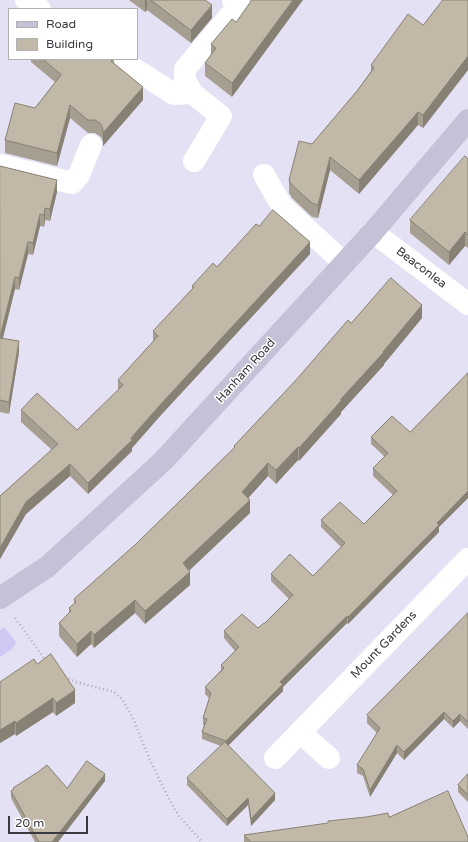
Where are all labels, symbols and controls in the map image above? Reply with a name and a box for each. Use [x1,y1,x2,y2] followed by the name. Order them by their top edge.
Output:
[8,8,138,60] legend
[46,17,76,31] text: Road
[46,37,93,51] text: Building
[393,244,449,292] street label: Beaconlea
[213,336,279,406] street label: Hanham Road
[348,608,420,682] street label: Mount Gardens
[10,808,90,834] scale bar
[15,816,44,830] text: 20 m

